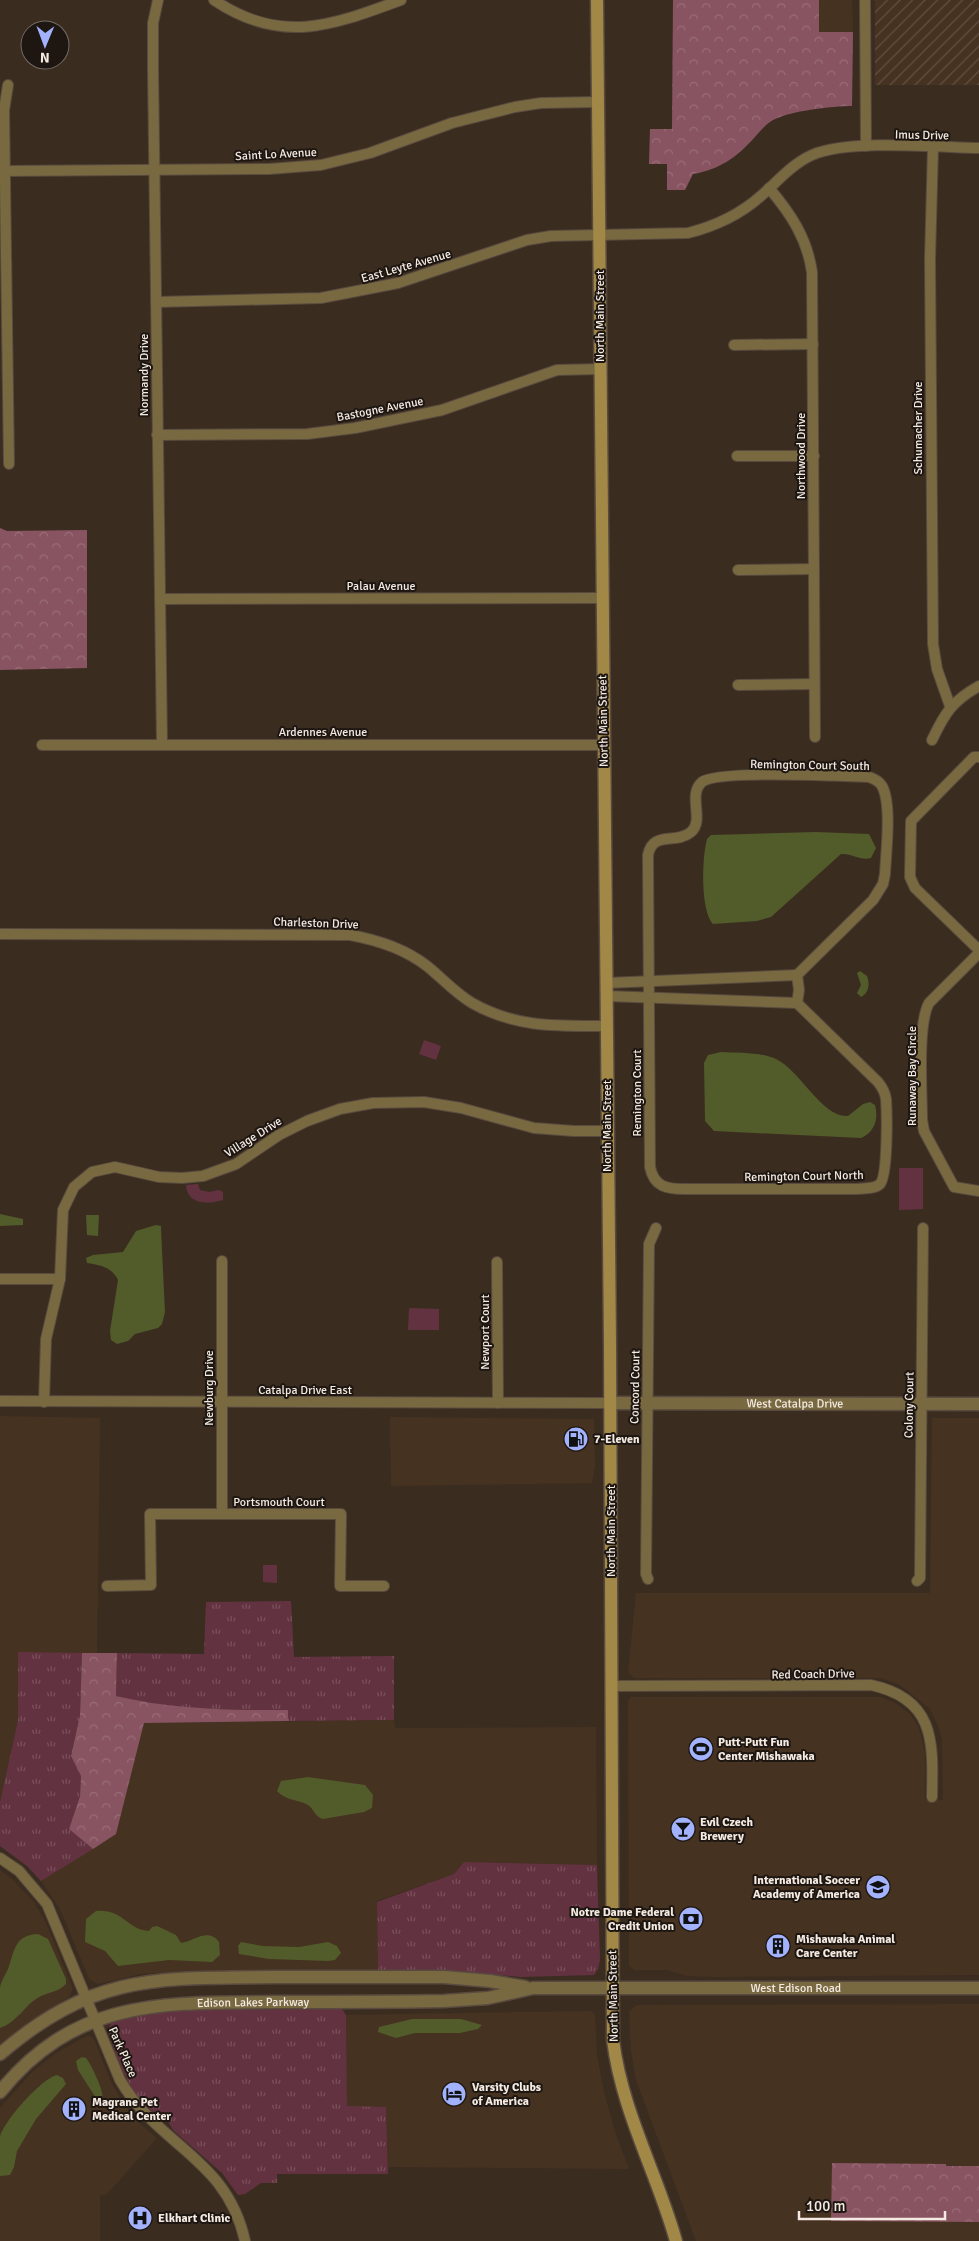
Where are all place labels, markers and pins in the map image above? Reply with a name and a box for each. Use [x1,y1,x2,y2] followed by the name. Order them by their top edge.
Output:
[563,1426,589,1452] fuel station icon: 7-Eleven
[594,1432,640,1447] place label: 7-Eleven
[718,1735,815,1764] place label: Putt-Putt Fun Center Mishawaka
[688,1736,714,1762] sports icon: Putt-Putt Fun Center Mishawaka
[700,1815,753,1844] place label: Evil Czech Brewery
[670,1816,696,1842] bar icon: Evil Czech Brewery
[753,1873,860,1902] place label: International Soccer Academy of America
[865,1874,891,1900] school or university icon: International Soccer Academy of America
[570,1905,674,1934] place label: Notre Dame Federal Credit Union
[678,1906,704,1932] bank icon: Notre Dame Federal Credit Union
[796,1932,895,1961] place label: Mishawaka Animal Care Center
[765,1933,791,1959] building icon: Mishawaka Animal Care Center
[472,2080,542,2109] place label: Varsity Clubs of America
[441,2081,467,2107] hotel icon: Varsity Clubs of America
[92,2095,171,2124] place label: Magrane Pet Medical Center
[61,2096,87,2122] building icon: Magrane Pet Medical Center
[127,2205,153,2231] hospital icon: Elkhart Clinic
[158,2211,231,2226] place label: Elkhart Clinic

